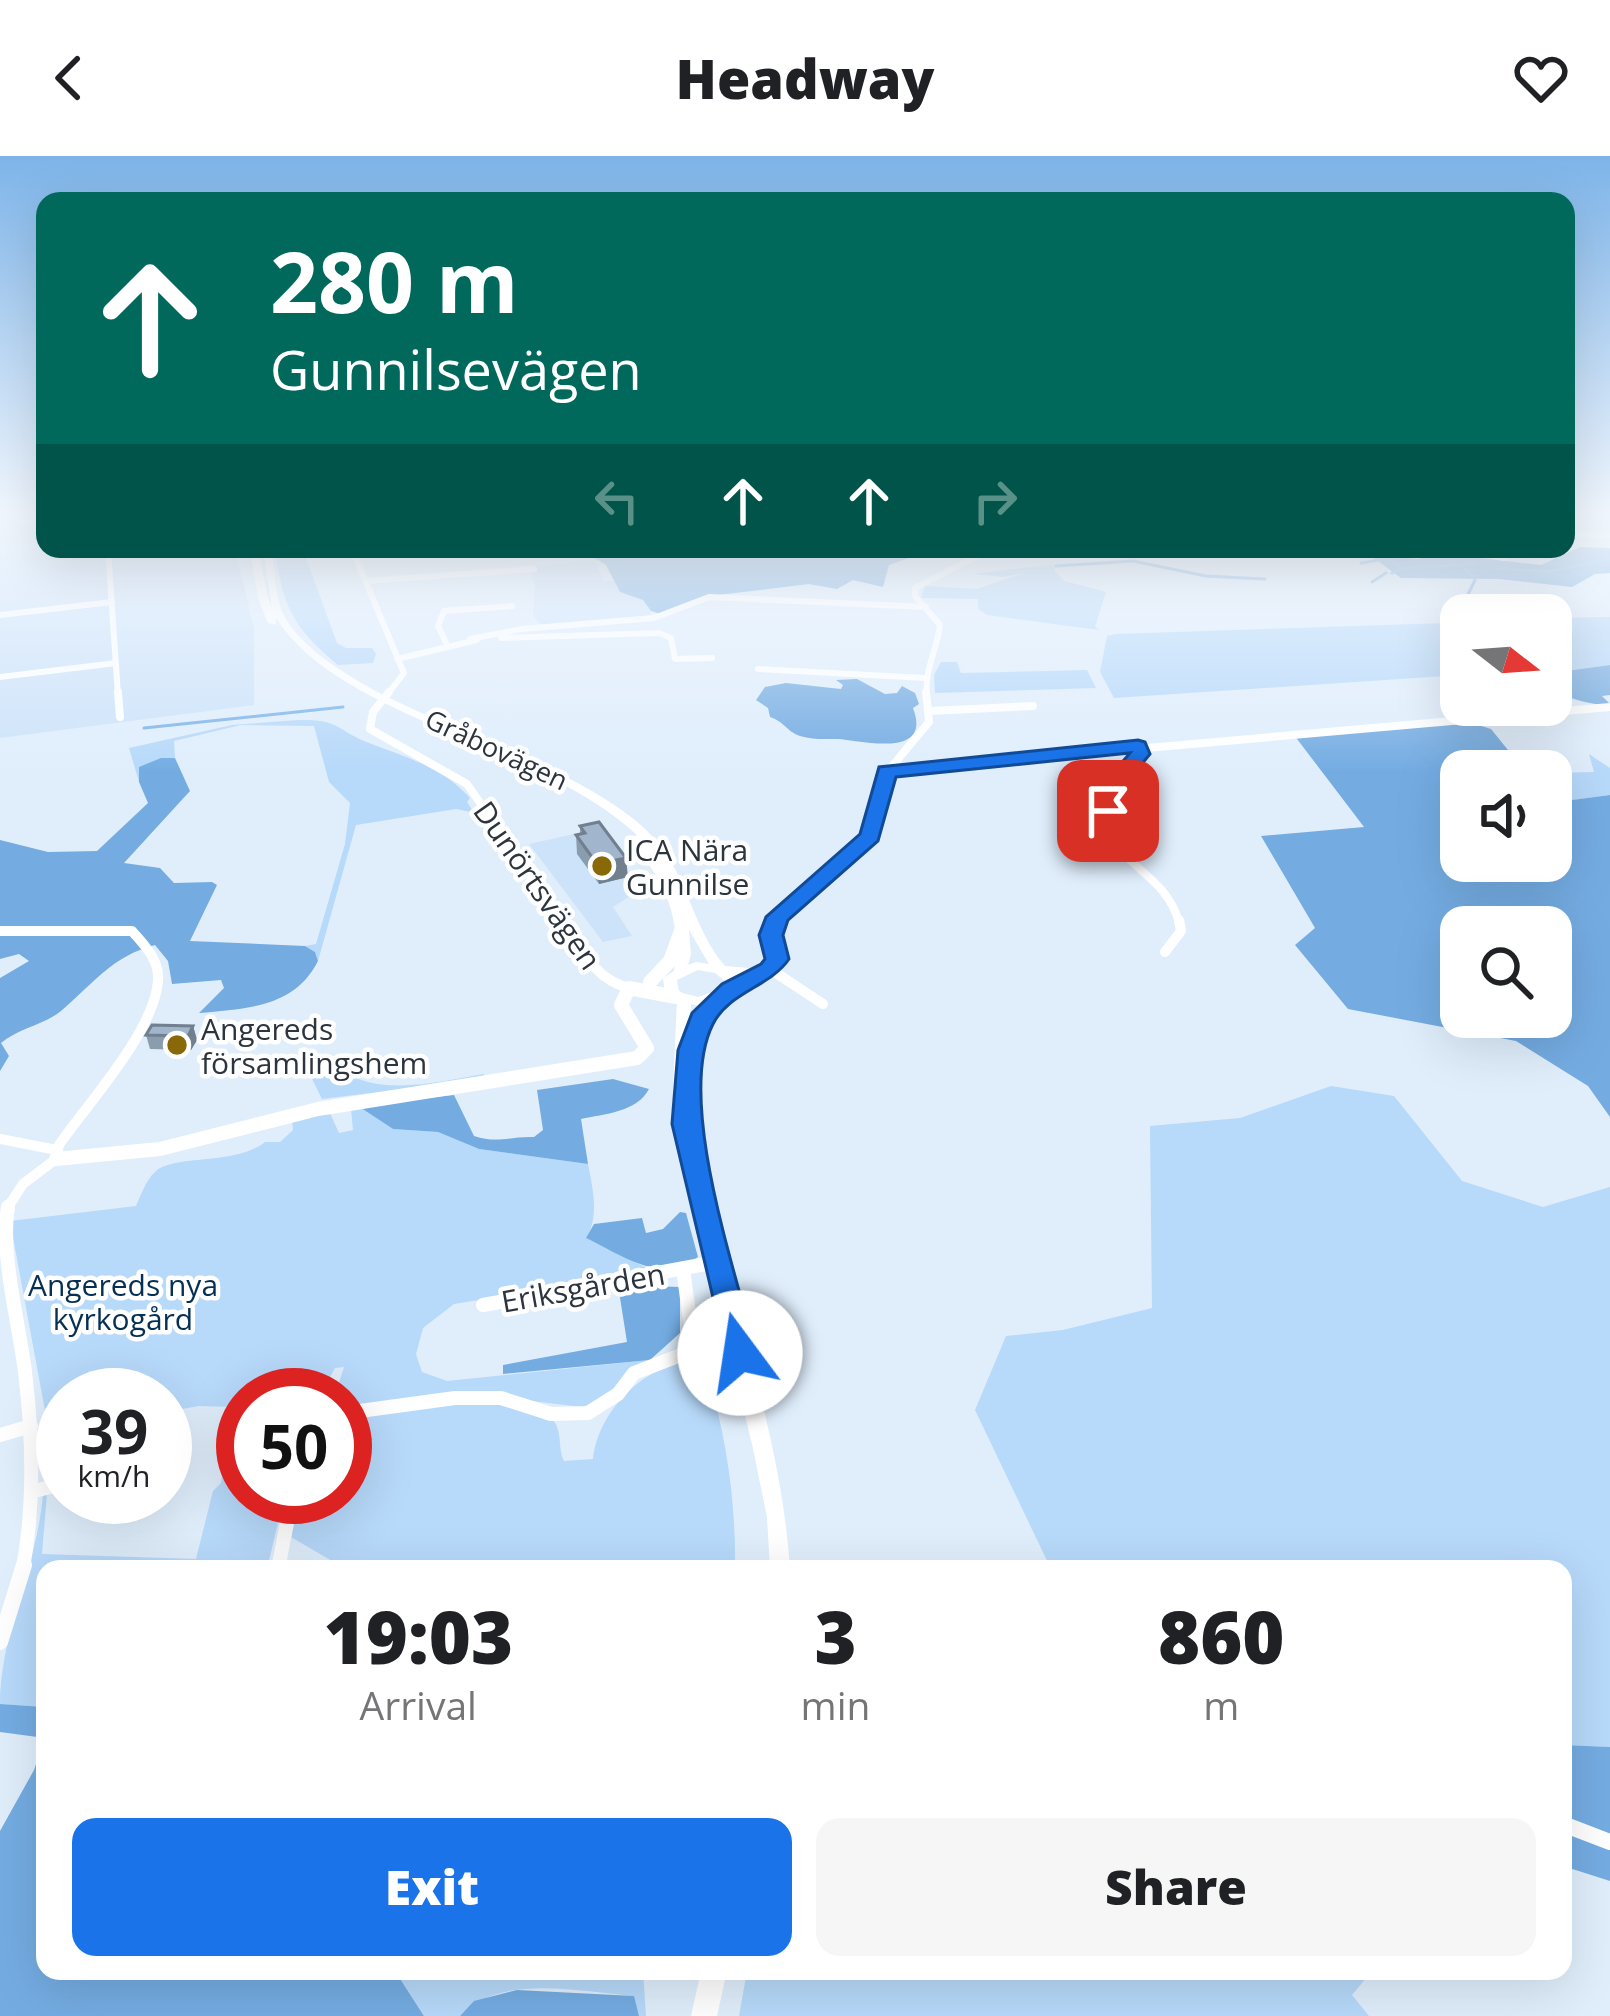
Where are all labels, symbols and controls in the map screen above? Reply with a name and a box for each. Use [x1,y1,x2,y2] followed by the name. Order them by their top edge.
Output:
[676,41,934,115] text: Headway
[36,45,102,111] icon: back
[1508,45,1574,111] icon: heart
[270,223,518,338] text: 280 m
[72,240,228,396] icon: ahead
[270,332,642,406] text: Gunnilsevägen
[584,468,650,534] icon: left
[710,468,776,534] icon: ahead
[836,468,902,534] icon: ahead
[962,468,1028,534] icon: right
[1440,594,1572,726] north arrow
[1440,594,1572,1038] map controls
[420,700,574,798] street label: Gråbovägen
[1440,750,1572,882] button: sound
[1057,760,1159,862] pin
[1075,778,1141,844] icon: arrive
[465,793,611,977] street label: Dunörtsvägen
[626,829,749,904] place label: ICA Nära Gunnilse
[589,853,615,879] marker: ICA Nära Gunnilse
[1440,906,1572,1038] button: search
[201,1008,427,1083] place label: Angereds församlingshem
[164,1032,190,1058] marker: Angereds församlingshem
[498,1252,668,1322] street label: Eriksgården
[28,1264,218,1339] park label: Angereds nya kyrkogård
[677,1290,803,1416] position arrow
[216,1368,372,1524] speed limit sign: 50
[80,1390,148,1472] text: 39
[78,1455,150,1496] text: km/h
[324,1587,513,1685] text: 19:03
[814,1587,857,1685] text: 3
[1158,1587,1285,1685] text: 860
[360,1678,477,1731] text: Arrival
[801,1678,870,1731] text: min
[1203,1678,1239,1731] text: m
[72,1818,792,1956] button: Exit
[816,1818,1536,1956] button: Share

